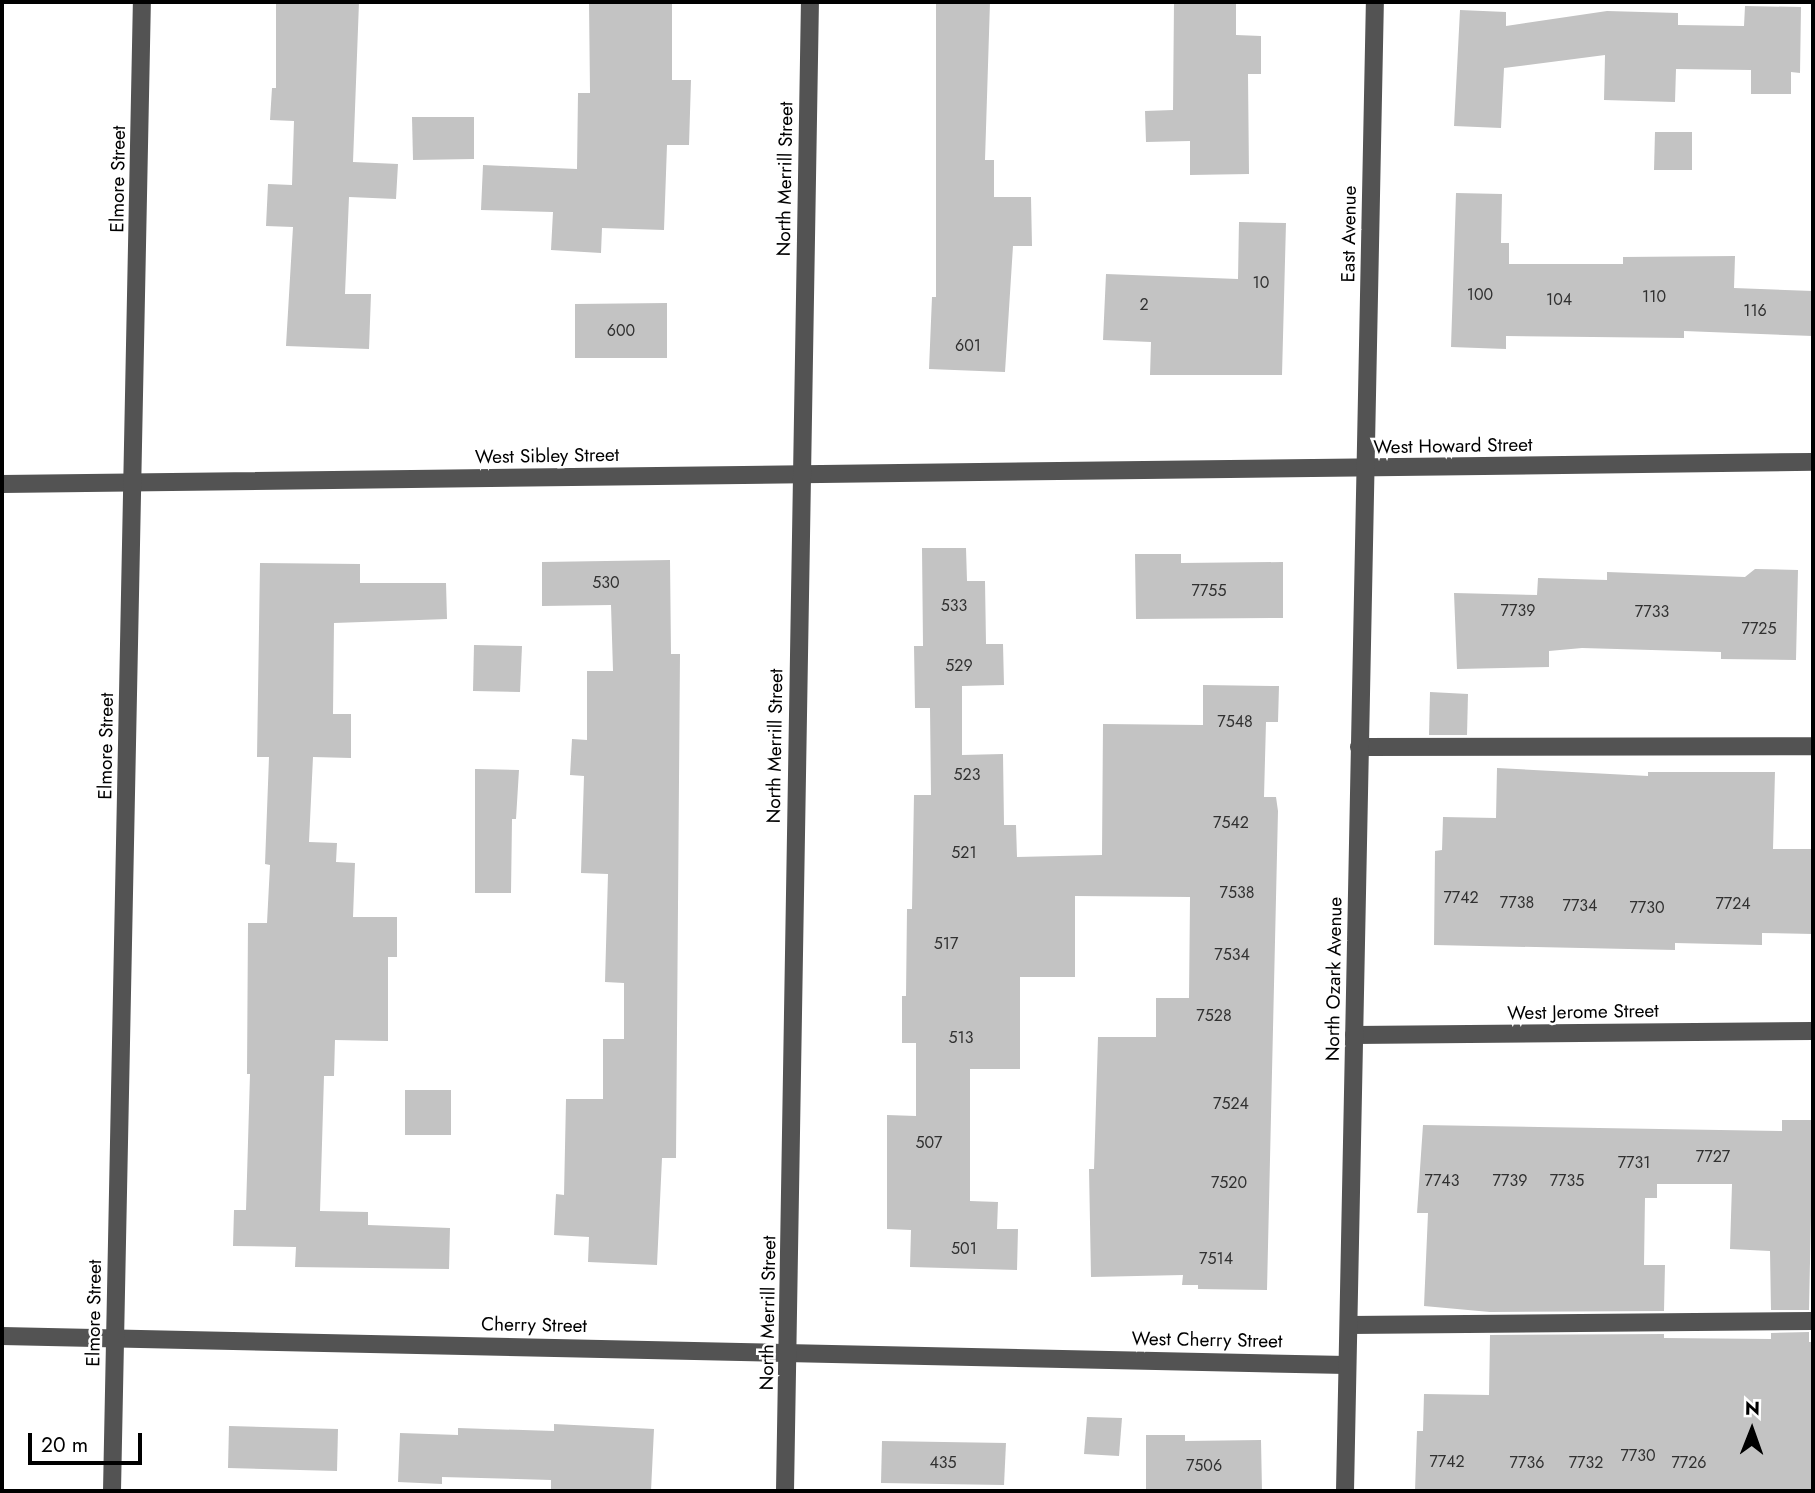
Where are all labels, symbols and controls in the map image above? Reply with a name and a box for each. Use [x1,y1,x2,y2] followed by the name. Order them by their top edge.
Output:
[772,101,798,257] street label: North Merrill Street
[106,125,130,233] street label: Elmore Street
[1337,185,1361,283] street label: East Avenue
[1253,273,1269,293] house number: 10
[1467,285,1493,305] house number: 100
[1642,287,1666,307] house number: 110
[1546,290,1572,310] house number: 104
[1139,295,1149,315] house number: 2
[1743,301,1767,321] house number: 116
[607,321,635,341] house number: 600
[955,336,981,356] house number: 601
[1373,433,1533,459] street label: West Howard Street
[475,443,619,469] street label: West Sibley Street
[592,573,620,593] house number: 530
[1192,581,1226,601] house number: 7755
[941,596,967,616] house number: 533
[1501,601,1535,621] house number: 7739
[1635,602,1669,622] house number: 7733
[1742,619,1776,639] house number: 7725
[945,656,973,676] house number: 529
[762,668,788,824] street label: North Merrill Street
[94,692,118,800] street label: Elmore Street
[1217,712,1253,732] house number: 7548
[954,765,980,785] house number: 523
[1213,813,1249,833] house number: 7542
[951,843,977,863] house number: 521
[1220,883,1254,903] house number: 7538
[1443,888,1479,908] house number: 7742
[1500,893,1534,913] house number: 7738
[1715,894,1751,914] house number: 7724
[1563,896,1597,916] house number: 7734
[1321,897,1347,1061] street label: North Ozark Avenue
[1629,898,1665,918] house number: 7730
[934,934,958,954] house number: 517
[1214,945,1250,965] house number: 7534
[1507,999,1659,1025] street label: West Jerome Street
[1196,1006,1232,1026] house number: 7528
[949,1028,973,1048] house number: 513
[1213,1094,1249,1114] house number: 7524
[915,1133,943,1153] house number: 507
[1696,1147,1730,1167] house number: 7727
[1618,1153,1650,1173] house number: 7731
[1425,1171,1459,1191] house number: 7743
[1493,1171,1527,1191] house number: 7739
[1550,1171,1584,1191] house number: 7735
[1211,1173,1247,1193] house number: 7520
[755,1235,781,1391] street label: North Merrill Street
[951,1239,977,1259] house number: 501
[1199,1249,1233,1269] house number: 7514
[82,1259,106,1367] street label: Elmore Street
[481,1313,587,1337] street label: Cherry Street
[1131,1327,1283,1353] street label: West Cherry Street
[1717,1395,1787,1465] north arrow
[1745,1395,1760,1422] text: N
[32,1420,145,1464] scale bar
[41,1430,88,1460] text: 20 m
[1620,1446,1656,1466] house number: 7730
[1429,1452,1465,1472] house number: 7742
[929,1453,957,1473] house number: 435
[1510,1453,1544,1473] house number: 7736
[1569,1453,1603,1473] house number: 7732
[1671,1453,1707,1473] house number: 7726
[1186,1456,1222,1476] house number: 7506

